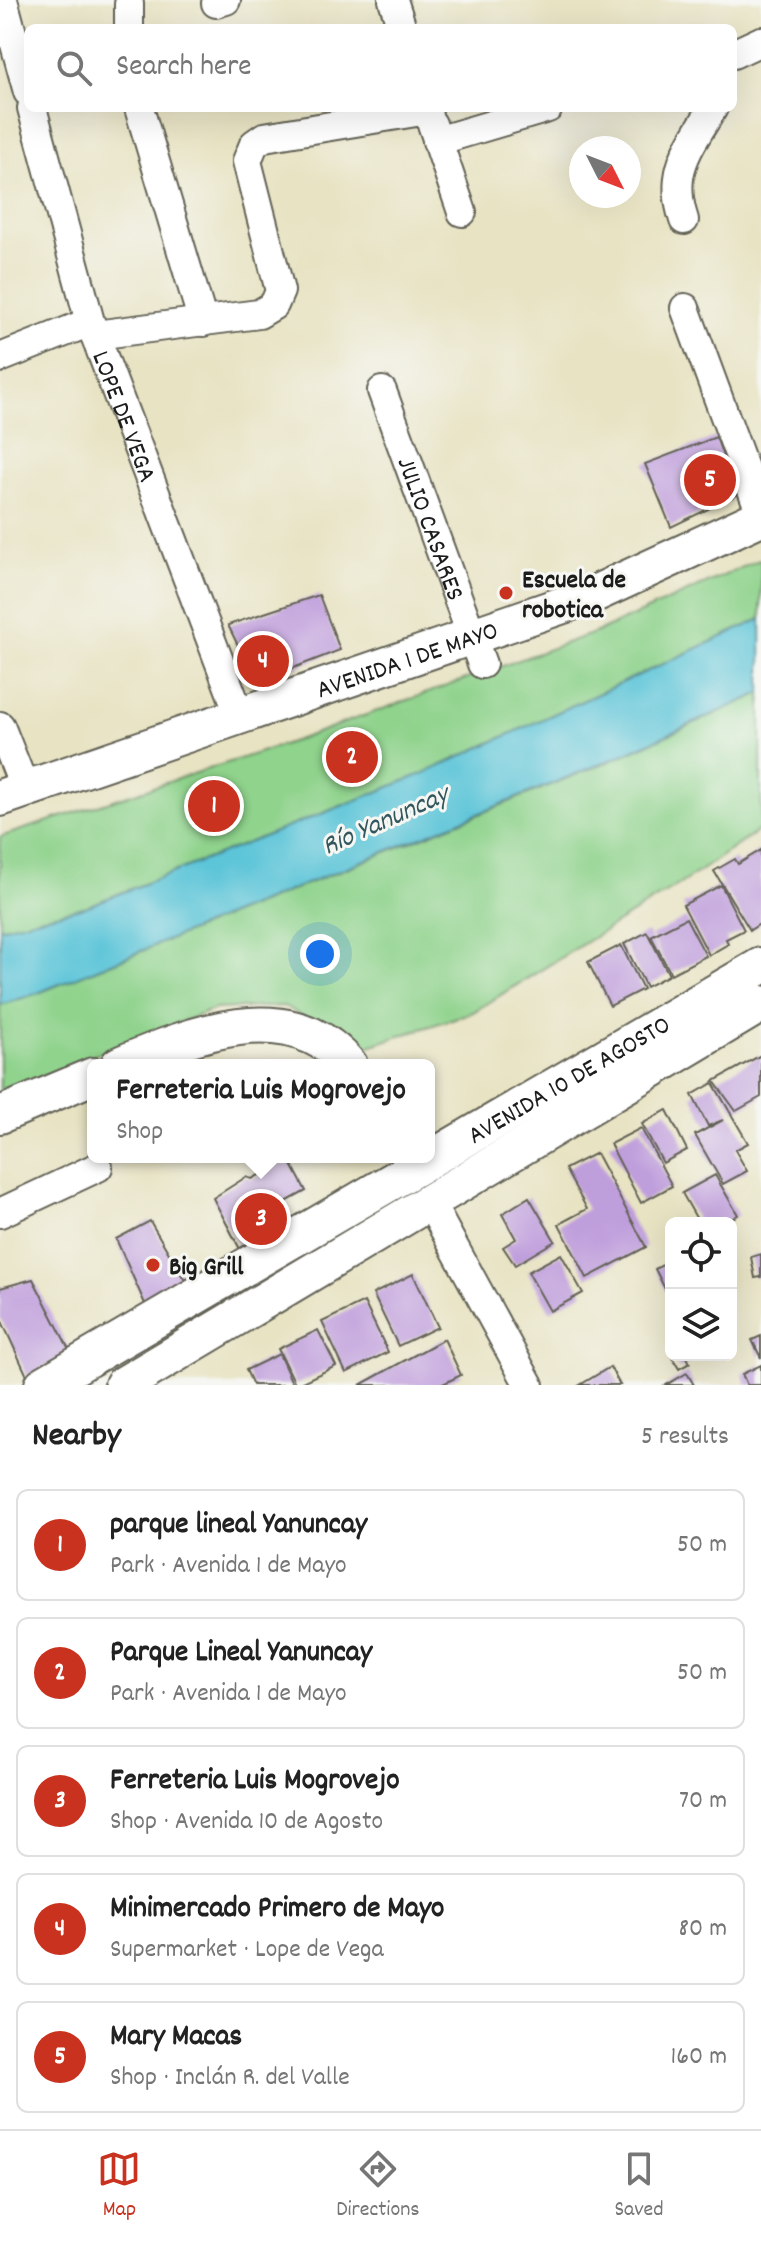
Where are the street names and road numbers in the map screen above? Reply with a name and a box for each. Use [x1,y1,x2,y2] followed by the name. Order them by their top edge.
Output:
[81,346,164,488] street label: LOPE DE VEGA
[386,452,472,606] street label: JULIO CASARES
[312,614,504,710] street label: AVENIDA 1 DE MAYO
[462,1008,678,1155] street label: AVENIDA 10 DE AGOSTO

